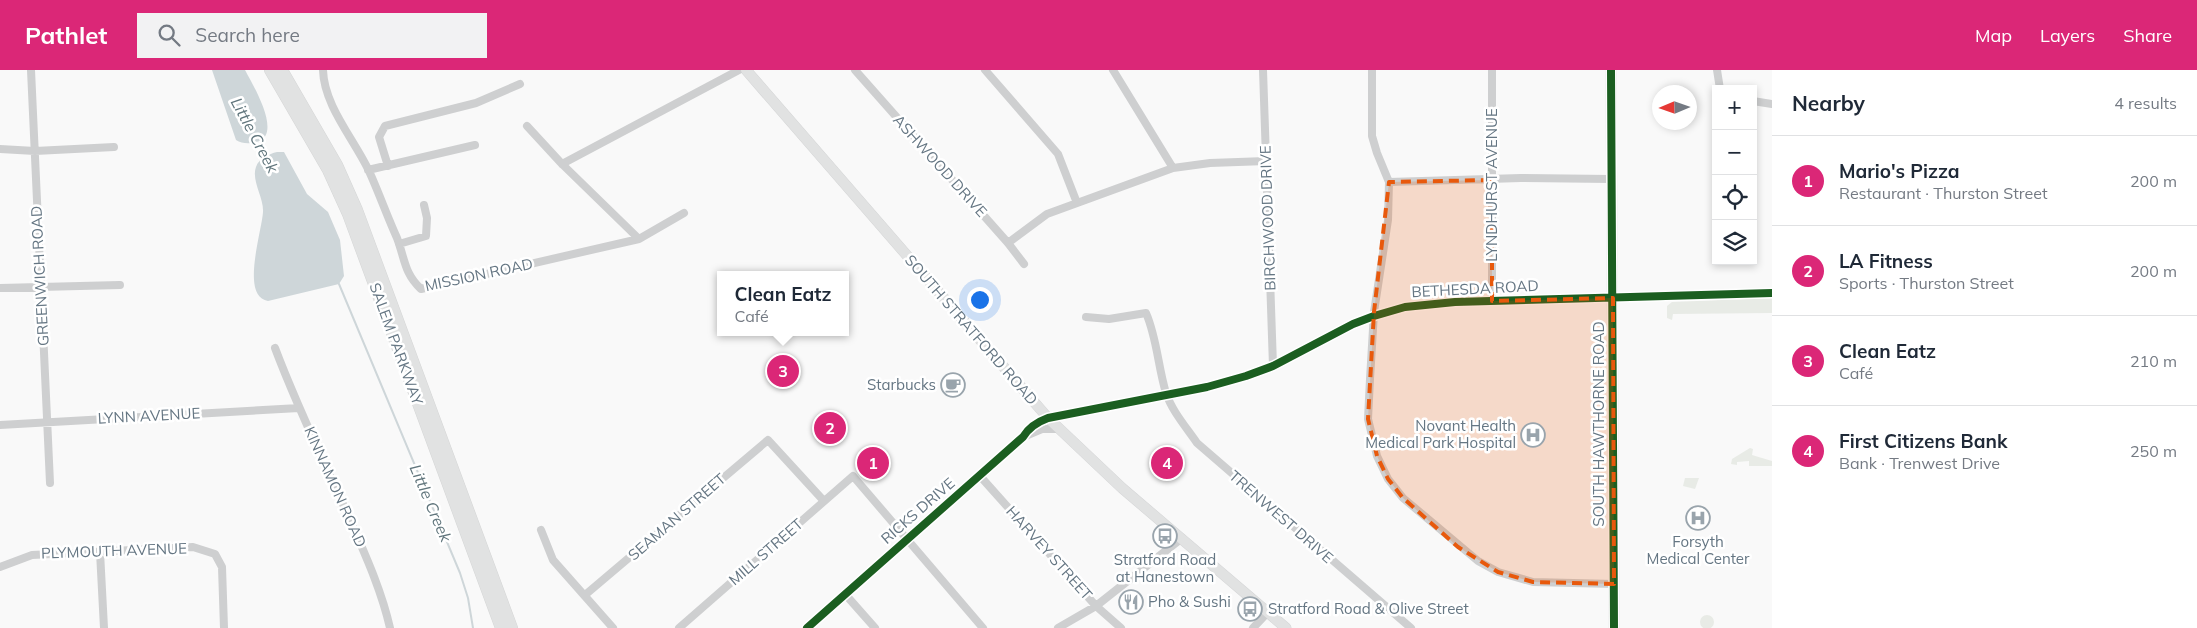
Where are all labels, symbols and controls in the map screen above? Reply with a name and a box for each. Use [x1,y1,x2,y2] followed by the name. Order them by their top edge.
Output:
[137,13,487,58] search box
[25,20,107,50] text: Pathlet
[155,21,183,49] icon: search
[195,23,300,47] text: Search here
[1975,24,2012,47] text: Map
[2040,24,2095,47] text: Layers
[2123,24,2172,47] text: Share
[1652,85,1697,130] north arrow
[1712,85,1757,265] map controls
[1712,85,1757,130] button: +
[1792,90,1865,116] text: Nearby
[2114,93,2177,113] text: 4 results
[227,94,284,177] water label: Little Creek
[1482,108,1501,262] street label: LYNDHURST AVENUE
[889,111,991,221] street label: ASHWOOD DRIVE
[1712,130,1757,175] button: −
[1255,145,1280,291] street label: BIRCHWOOD DRIVE
[1839,159,1960,183] text: Mario's Pizza
[1803,171,1813,191] text: 1
[2130,171,2177,191] text: 200 m
[1712,175,1757,220] button: locate
[1839,183,2048,203] text: Restaurant · Thurston Street
[26,205,53,347] street label: GREENWICH ROAD
[1712,220,1757,265] button: layers
[1839,249,1933,273] text: LA Fitness
[901,251,1042,409] street label: SOUTH STRATFORD ROAD
[423,254,535,295] street label: MISSION ROAD
[1803,261,1813,281] text: 2
[2130,261,2177,281] text: 200 m
[717,271,849,336] popup
[1839,273,2014,293] text: Sports · Thurston Street
[1411,276,1539,301] street label: BETHESDA ROAD
[366,280,428,408] street label: SALEM PARKWAY
[734,282,832,306] text: Clean Eatz
[967,287,993,313] your location
[734,306,769,326] text: Café
[1589,321,1608,527] street label: SOUTH HAWTHORNE ROAD
[1839,339,1936,363] text: Clean Eatz
[1803,351,1813,371] text: 3
[2130,351,2177,371] text: 210 m
[767,352,799,390] pin: 3
[1839,363,1873,383] text: Café
[940,372,966,398] cafe icon: Starbucks
[867,375,936,394] place label: Starbucks
[97,403,201,428] street label: LYNN AVENUE
[814,409,846,447] pin: 2
[1365,416,1516,452] place label: Novant Health Medical Park Hospital
[1520,422,1546,448] hospital icon: Novant Health Medical Park Hospital
[300,423,371,550] street label: KINNAMON ROAD
[1839,429,2007,453] text: First Citizens Bank
[1803,441,1813,461] text: 4
[2130,441,2177,461] text: 250 m
[857,444,889,482] pin: 1
[1151,444,1183,482] pin: 4
[1839,453,2000,473] text: Bank · Trenwest Drive
[406,461,457,546] water label: Little Creek
[1225,466,1337,567] street label: TRENWEST DRIVE
[624,469,729,564] street label: SEAMAN STREET
[877,473,959,548] street label: RICKS DRIVE
[1002,502,1097,604] street label: HARVEY STREET
[1685,505,1711,531] hospital icon: Forsyth Medical Center
[725,514,807,589] street label: MILL STREET
[1152,523,1178,549] bus stop icon: Stratford Road at Hanestown
[1647,532,1750,568] place label: Forsyth Medical Center
[41,538,187,563] street label: PLYMOUTH AVENUE
[1114,550,1216,586] place label: Stratford Road at Hanestown
[1118,589,1144,615] restaurant icon: Pho & Sushi
[1148,592,1231,611] place label: Pho & Sushi
[1237,596,1263,622] bus stop icon: Stratford Road & Olive Street
[1268,599,1469,618] place label: Stratford Road & Olive Street

